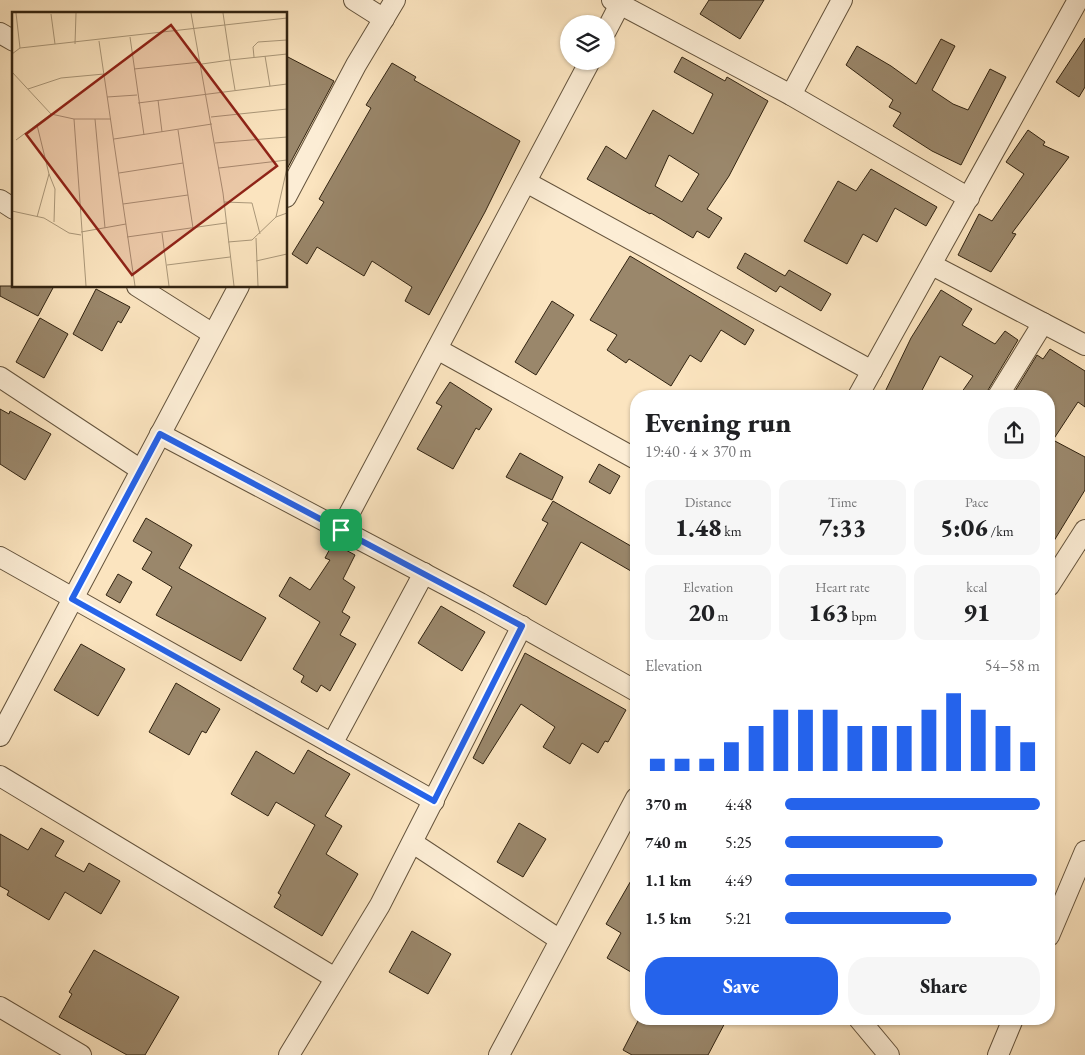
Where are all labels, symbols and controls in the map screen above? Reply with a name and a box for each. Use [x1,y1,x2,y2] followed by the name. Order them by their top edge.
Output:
[12,12,288,288] inset map
[560,15,615,70] map controls
[560,15,615,70] button: layers
[645,404,791,440] text: Evening run
[988,407,1040,459] button: share
[645,441,752,462] text: 19:40 · 4 × 370 m
[685,493,732,511] text: Distance
[828,493,857,511] text: Time
[965,493,989,511] text: Pace
[320,509,362,551] pin
[675,511,721,543] text: 1.48
[819,511,866,543] text: 7:33
[940,511,988,543] text: 5:06
[327,516,355,544] icon: arrive
[721,522,742,540] text: km
[988,522,1014,540] text: /km
[683,578,733,596] text: Elevation
[815,578,870,596] text: Heart rate
[966,578,987,596] text: kcal
[688,596,715,628] text: 20
[808,596,849,628] text: 163
[963,596,990,628] text: 91
[715,607,729,625] text: m
[849,607,877,625] text: bpm
[645,655,703,676] text: Elevation
[985,655,1040,676] text: 54–58 m
[645,794,687,815] text: 370 m
[725,794,752,815] text: 4:48
[645,832,687,853] text: 740 m
[725,832,752,853] text: 5:25
[645,870,691,891] text: 1.1 km
[725,870,752,891] text: 4:49
[645,908,691,929] text: 1.5 km
[725,908,752,929] text: 5:21
[645,957,838,1015] button: Save
[848,957,1040,1015] button: Share

